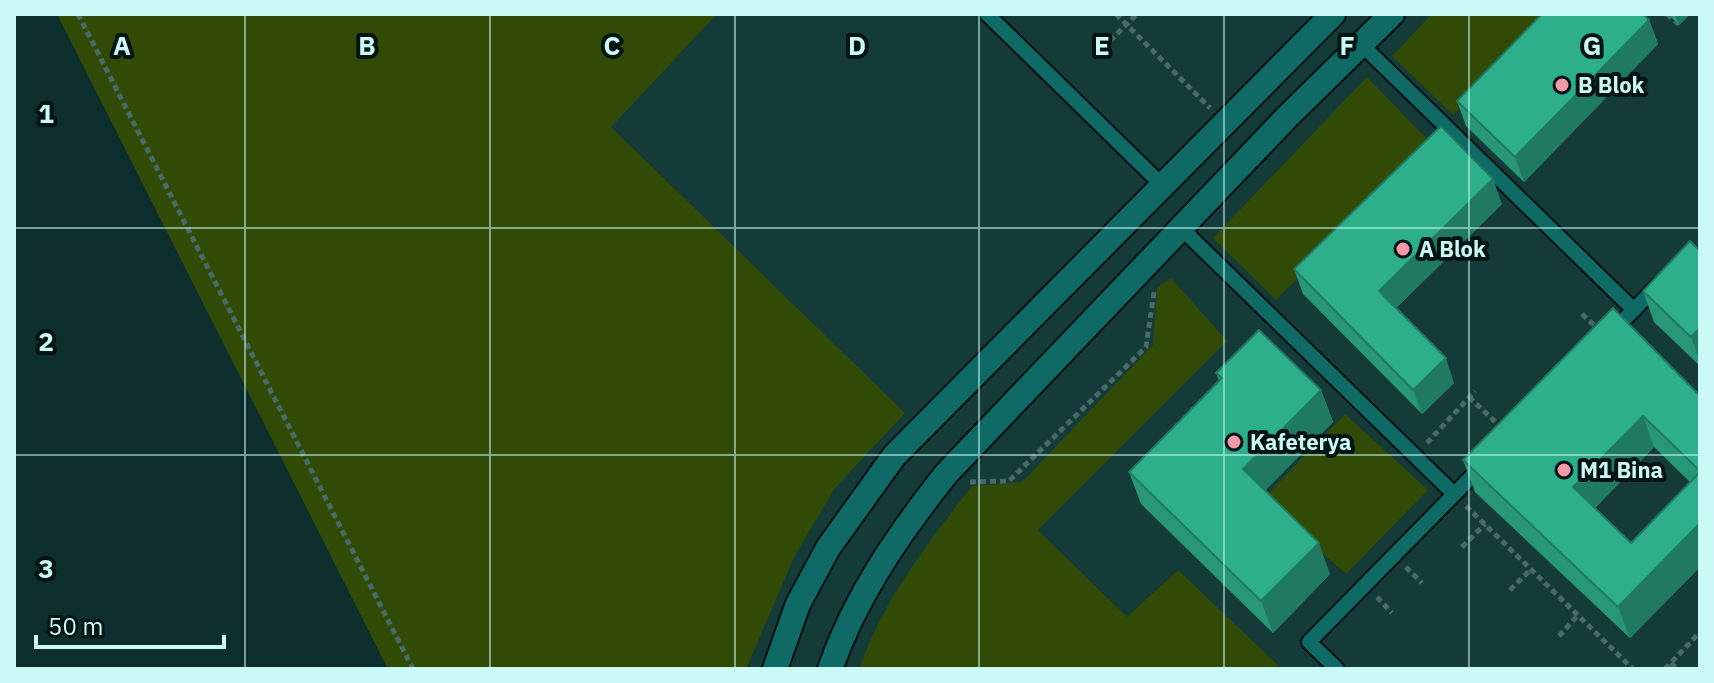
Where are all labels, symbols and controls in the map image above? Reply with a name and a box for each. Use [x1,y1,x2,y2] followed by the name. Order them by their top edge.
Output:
[113,28,131,62] text: A
[358,28,376,62] text: B
[604,28,621,62] text: C
[848,28,866,62] text: D
[1094,28,1110,62] text: E
[1339,28,1355,62] text: F
[1583,28,1601,62] text: G
[1578,70,1645,99] place label: B Blok
[1553,76,1571,94] marker: B Blok
[38,96,54,130] text: 1
[1419,234,1486,263] place label: A Blok
[1394,240,1412,258] marker: A Blok
[38,324,54,358] text: 2
[1250,427,1352,456] place label: Kafeterya
[1225,433,1243,451] marker: Kafeterya
[1580,455,1663,484] place label: M1 Bina
[1555,461,1573,479] marker: M1 Bina
[38,551,54,585] text: 3
[36,599,224,649] scale bar
[48,610,103,642] text: 50 m

